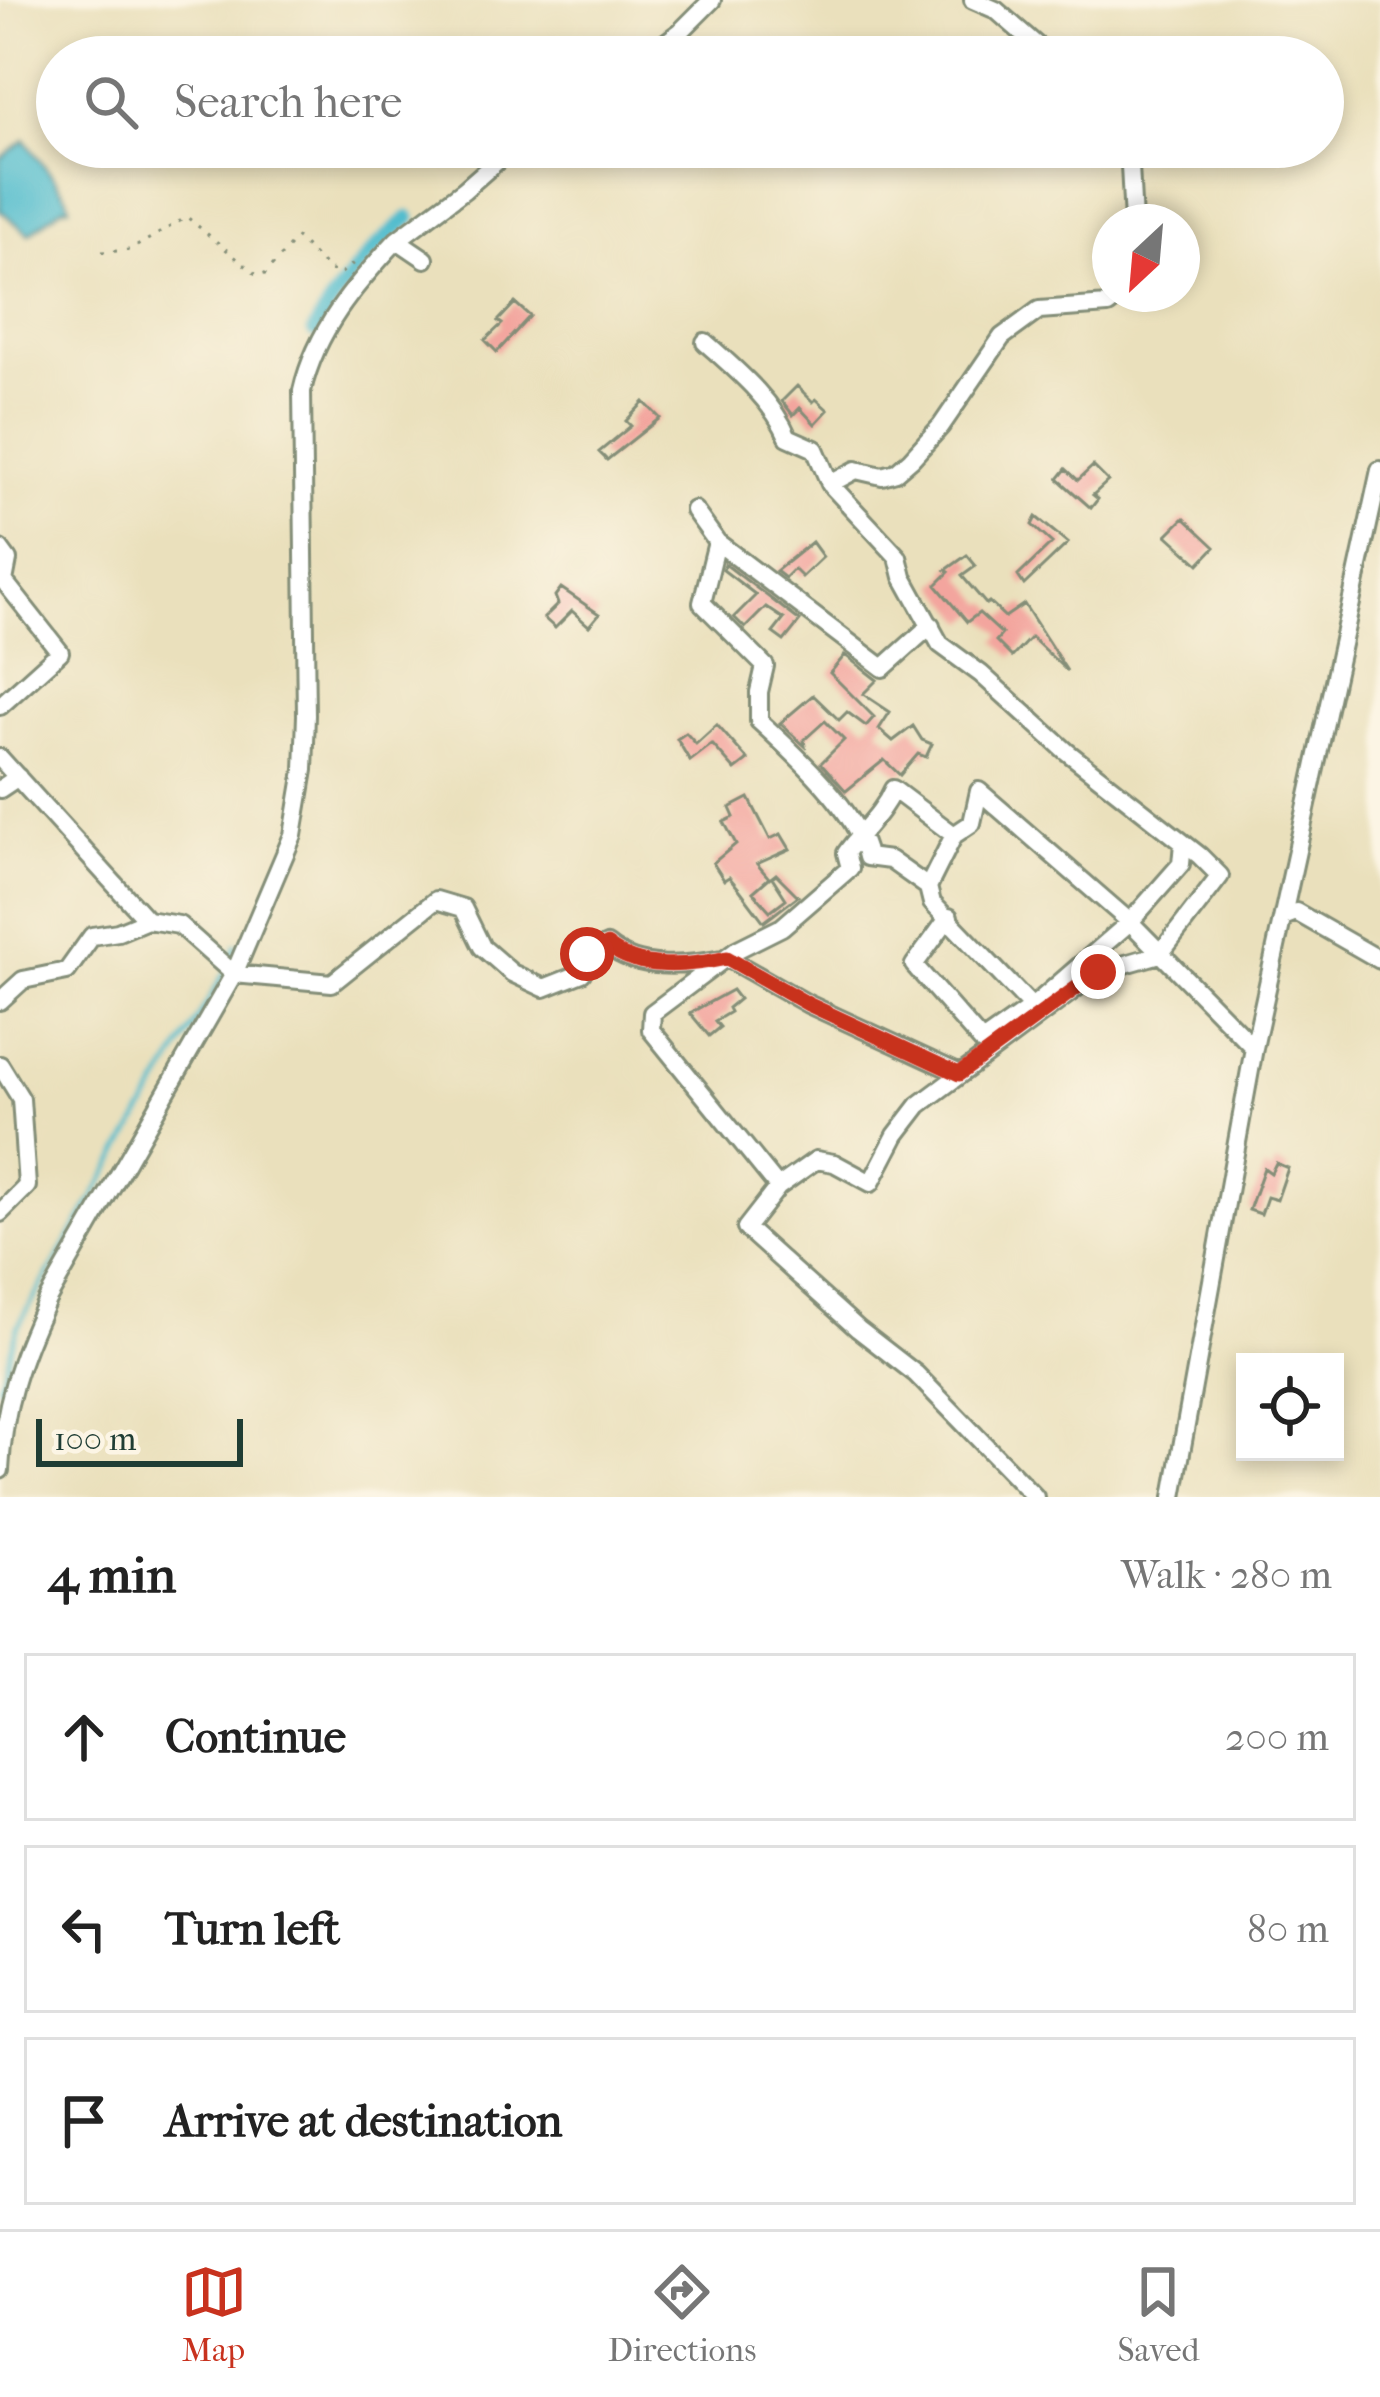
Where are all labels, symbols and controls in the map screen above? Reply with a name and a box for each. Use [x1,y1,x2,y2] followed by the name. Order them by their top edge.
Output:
[36,36,1344,168] search box
[78,69,144,135] icon: search
[174,76,402,129] text: Search here
[1092,204,1200,312] north arrow
[560,927,614,981] route start
[1071,945,1125,999] route end
[1236,1353,1344,1461] map controls
[1236,1353,1344,1461] button: locate
[36,1413,243,1466] scale bar
[54,1420,137,1459] text: 100 m
[48,1545,176,1605] text: 4 min
[1121,1552,1332,1598] text: Walk · 280 m
[51,1704,117,1770] icon: ahead
[165,1711,346,1764] text: Continue
[1225,1714,1329,1760] text: 200 m
[51,1896,117,1962] icon: left
[165,1903,340,1956] text: Turn left
[1247,1906,1329,1952] text: 80 m
[51,2088,117,2154] icon: arrive
[165,2095,562,2148] text: Arrive at destination
[181,2259,247,2370] tab: Map
[608,2259,756,2370] tab: Directions
[1118,2259,1199,2370] tab: Saved

